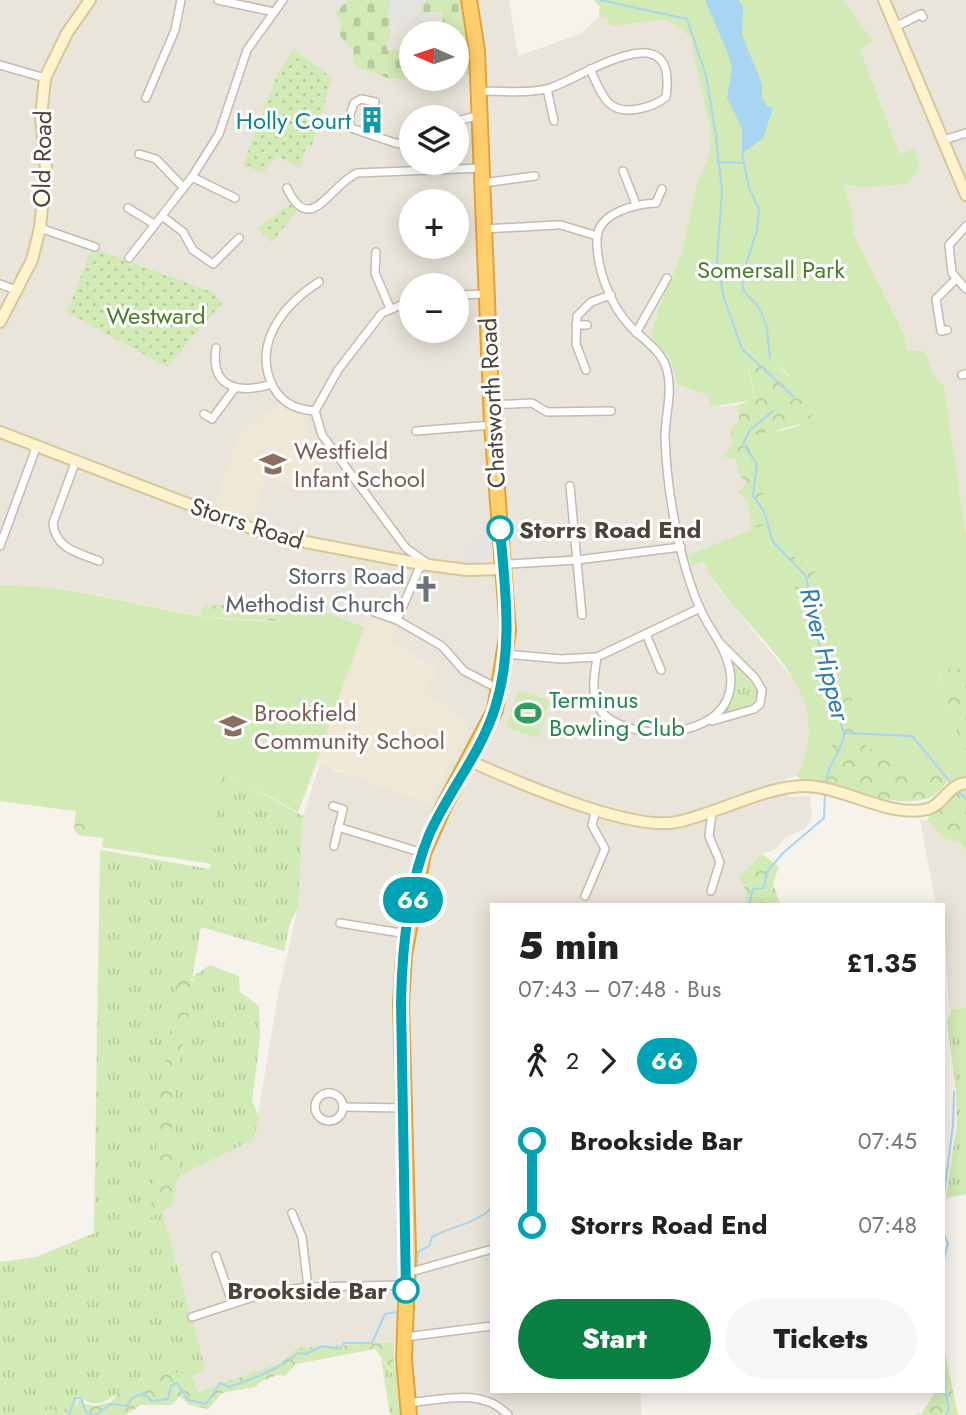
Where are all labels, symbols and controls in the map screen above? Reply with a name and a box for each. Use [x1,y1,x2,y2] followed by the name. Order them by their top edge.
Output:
[399,21,469,91] north arrow
[399,21,469,343] map controls
[236,103,351,138] place label: Holly Court
[357,105,387,135] building icon: Holly Court
[399,105,469,175] button: layers
[24,110,60,208] street label: Old Road
[399,189,469,259] button: +
[697,252,845,287] park label: Somersall Park
[399,273,469,343] button: −
[106,298,206,333] park label: Westward
[470,317,514,489] street label: Chatsworth Road
[294,433,425,496] place label: Westfield Infant School
[258,449,288,479] school or university icon: Westfield Infant School
[186,488,308,558] street label: Storrs Road
[519,512,701,547] place label: Storrs Road End
[487,516,513,542] marker: Storrs Road End
[226,558,405,621] place label: Storrs Road Methodist Church
[411,574,441,604] church icon: Storrs Road Methodist Church
[790,583,860,726] water label: River Hipper
[549,682,685,745] place label: Terminus Bowling Club
[254,695,445,758] place label: Brookfield Community School
[513,698,543,728] sports icon: Terminus Bowling Club
[218,711,248,741] school or university icon: Brookfield Community School
[382,877,444,923] line badge: 66
[397,882,429,917] text: 66
[518,918,620,973] text: 5 min
[847,944,917,982] text: £1.35
[518,972,721,1006] text: 07:43 – 07:48 · Bus
[518,1042,556,1080] icon: walk
[589,1042,627,1080] icon: forward
[651,1043,683,1078] text: 66
[566,1044,579,1078] text: 2
[570,1122,743,1160] text: Brookside Bar
[858,1124,917,1158] text: 07:45
[570,1206,768,1244] text: Storrs Road End
[858,1208,917,1242] text: 07:48
[227,1273,387,1308] place label: Brookside Bar
[393,1277,419,1303] marker: Brookside Bar
[518,1299,711,1379] button: Start
[725,1299,917,1379] button: Tickets

